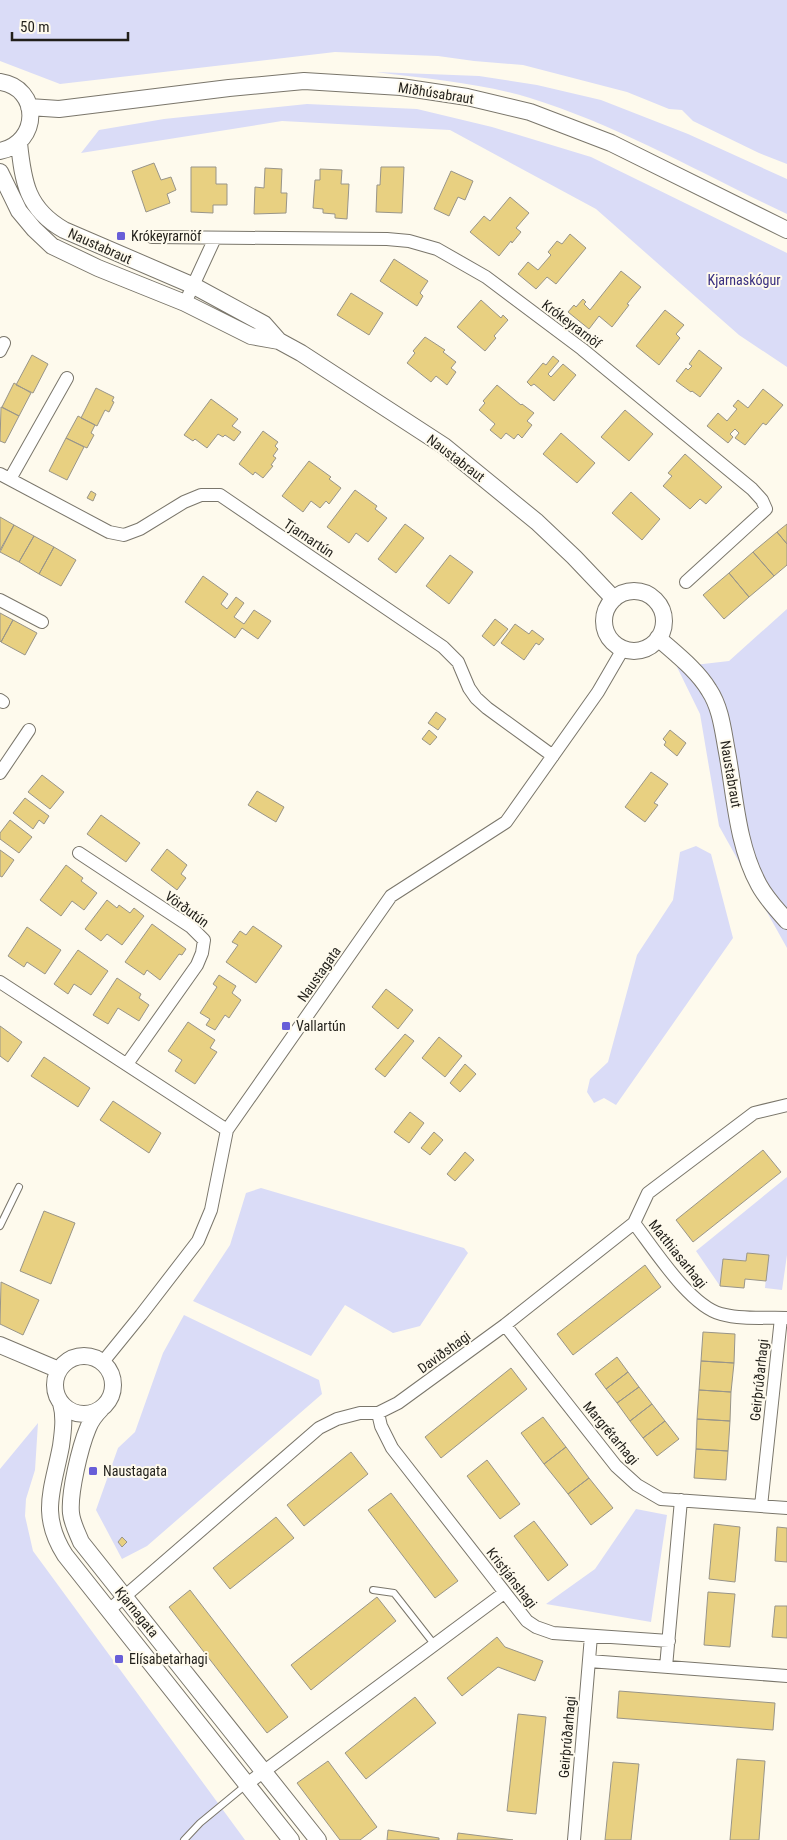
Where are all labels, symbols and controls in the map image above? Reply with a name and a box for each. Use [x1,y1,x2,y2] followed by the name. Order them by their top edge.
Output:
[12,10,129,42] scale bar
[20,18,50,36] text: 50 m
[397,79,475,107] street label: Miðhúsabraut
[66,225,134,267] street label: Naustabraut
[131,228,202,244] place label: Krókeyrarnöf
[115,230,127,242] marker: Krókeyrarnöf
[708,272,780,288] park label: Kjarnaskógur
[539,296,605,352] street label: Krókeyrarnöf
[424,431,488,485] street label: Naustabraut
[281,515,337,561] street label: Tjarnartún
[717,739,745,809] street label: Naustabraut
[162,888,212,930] street label: Vörðutún
[294,943,344,1005] street label: Naustagata
[296,1018,346,1034] place label: Vallartún
[280,1020,292,1032] marker: Vallartún
[646,1217,710,1291] street label: Matthiasarhagi
[415,1328,473,1376] street label: Daviðshagi
[747,1338,771,1422] street label: Geirþrúðarhagi
[580,1398,642,1468] street label: Margrétarhagi
[103,1463,167,1479] place label: Naustagata
[87,1465,99,1477] marker: Naustagata
[483,1545,541,1611] street label: Kristjánshagi
[112,1584,162,1640] street label: Kjarnagata
[129,1651,208,1667] place label: Elísabetarhagi
[113,1653,125,1665] marker: Elísabetarhagi
[555,1695,579,1779] street label: Geirþrúðarhagi

